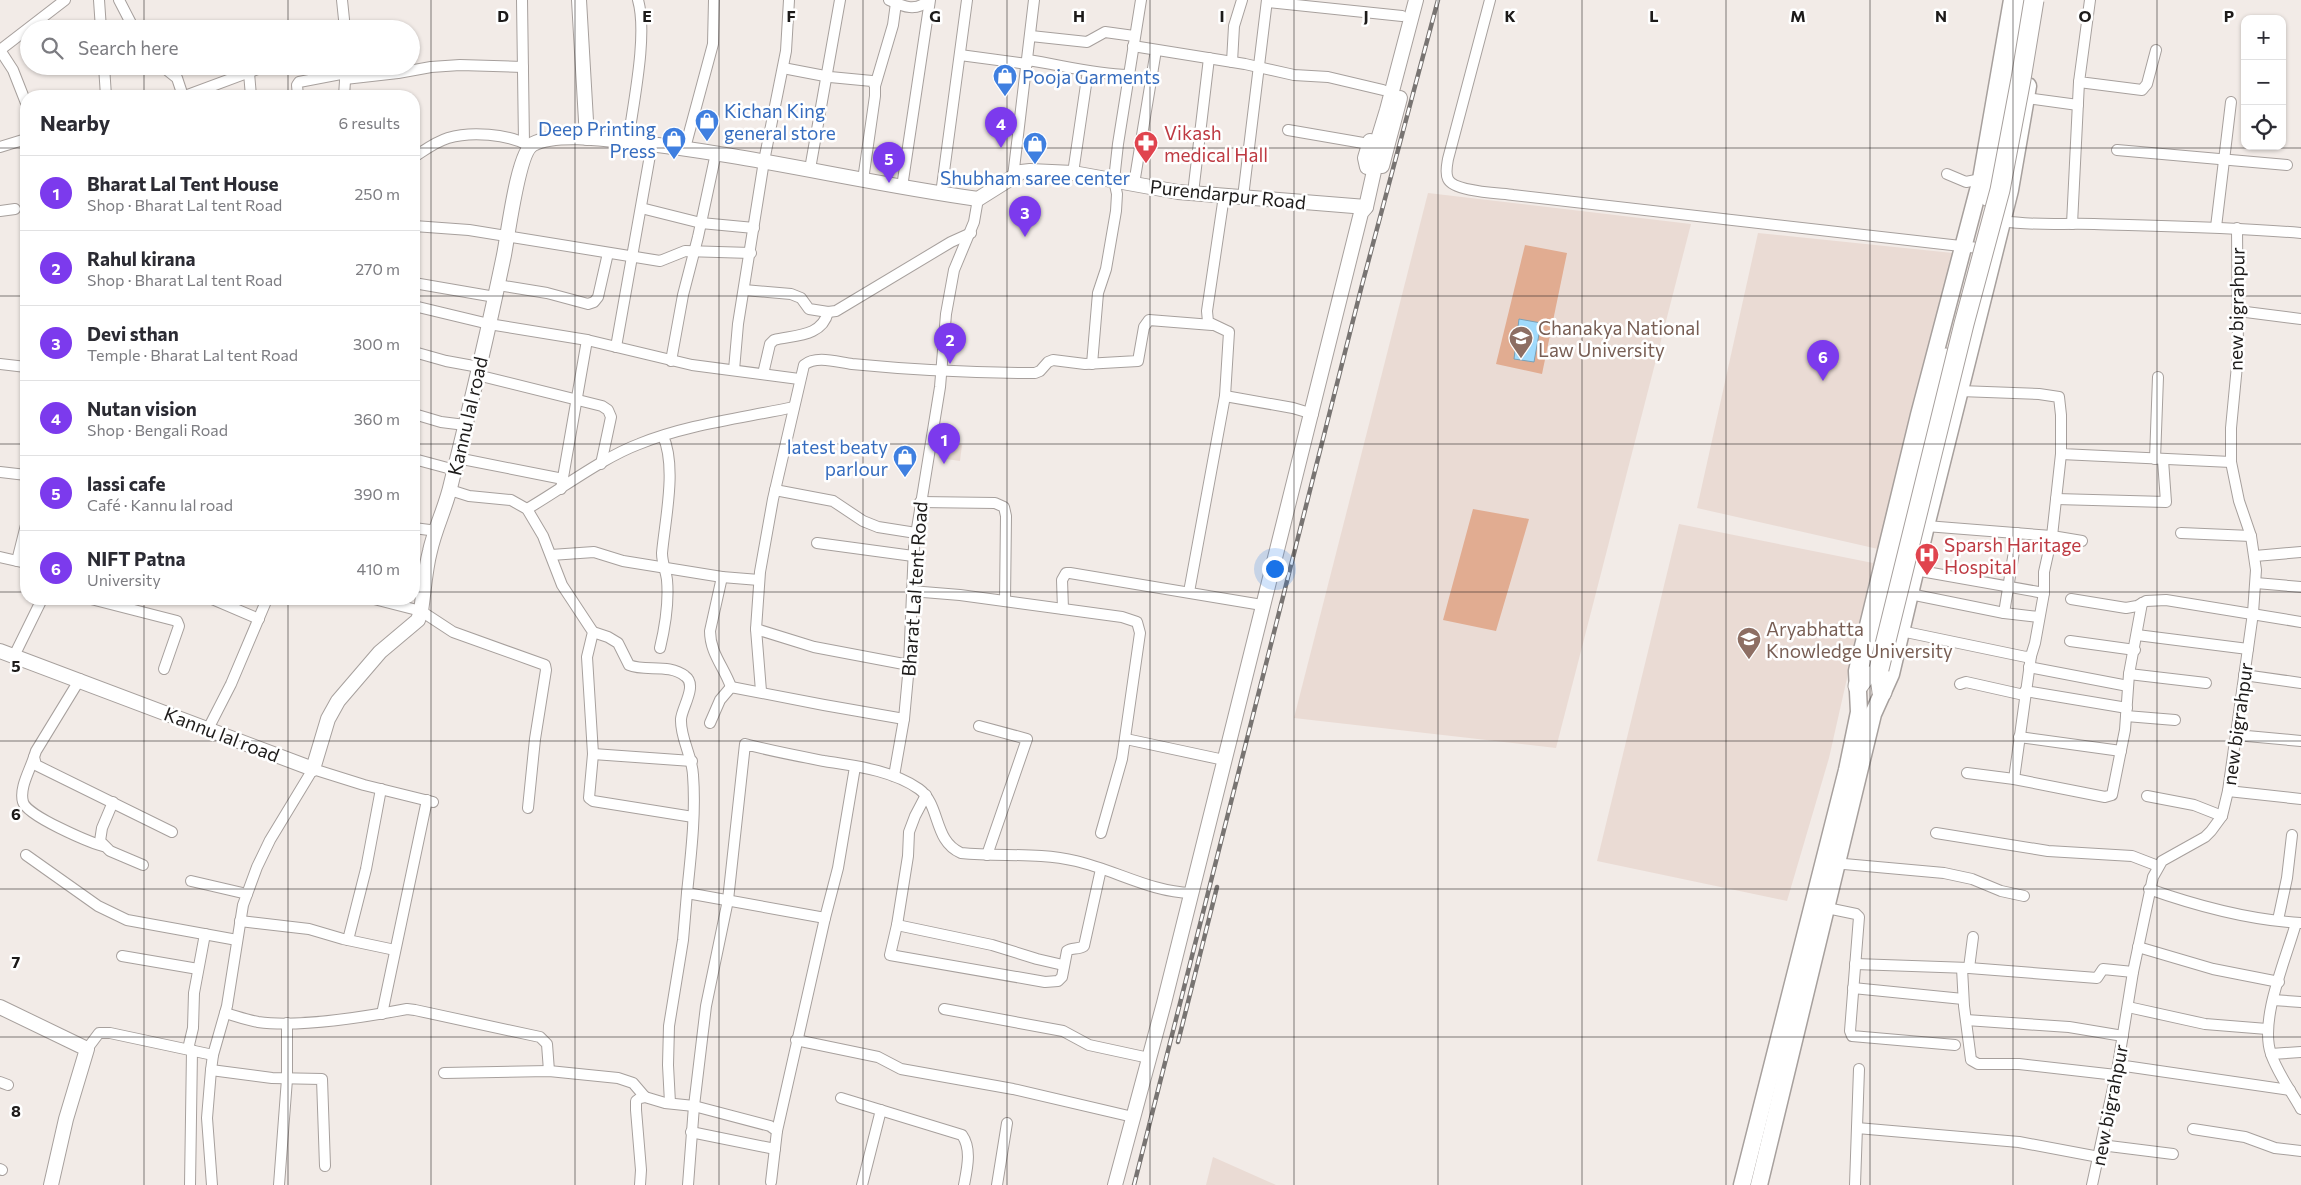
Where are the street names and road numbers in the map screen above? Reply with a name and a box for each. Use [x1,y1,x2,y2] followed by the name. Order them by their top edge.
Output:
[1149,174,1307,214] street label: Purendarpur Road
[2223,247,2249,371] street label: new bigrahpur
[442,354,492,478] street label: Kannu lal road
[896,501,932,677] street label: Bharat Lal tent Road
[2217,661,2257,787] street label: new bigrahpur
[161,701,283,767] street label: Kannu lal road
[2086,1042,2132,1168] street label: new bigrahpur

